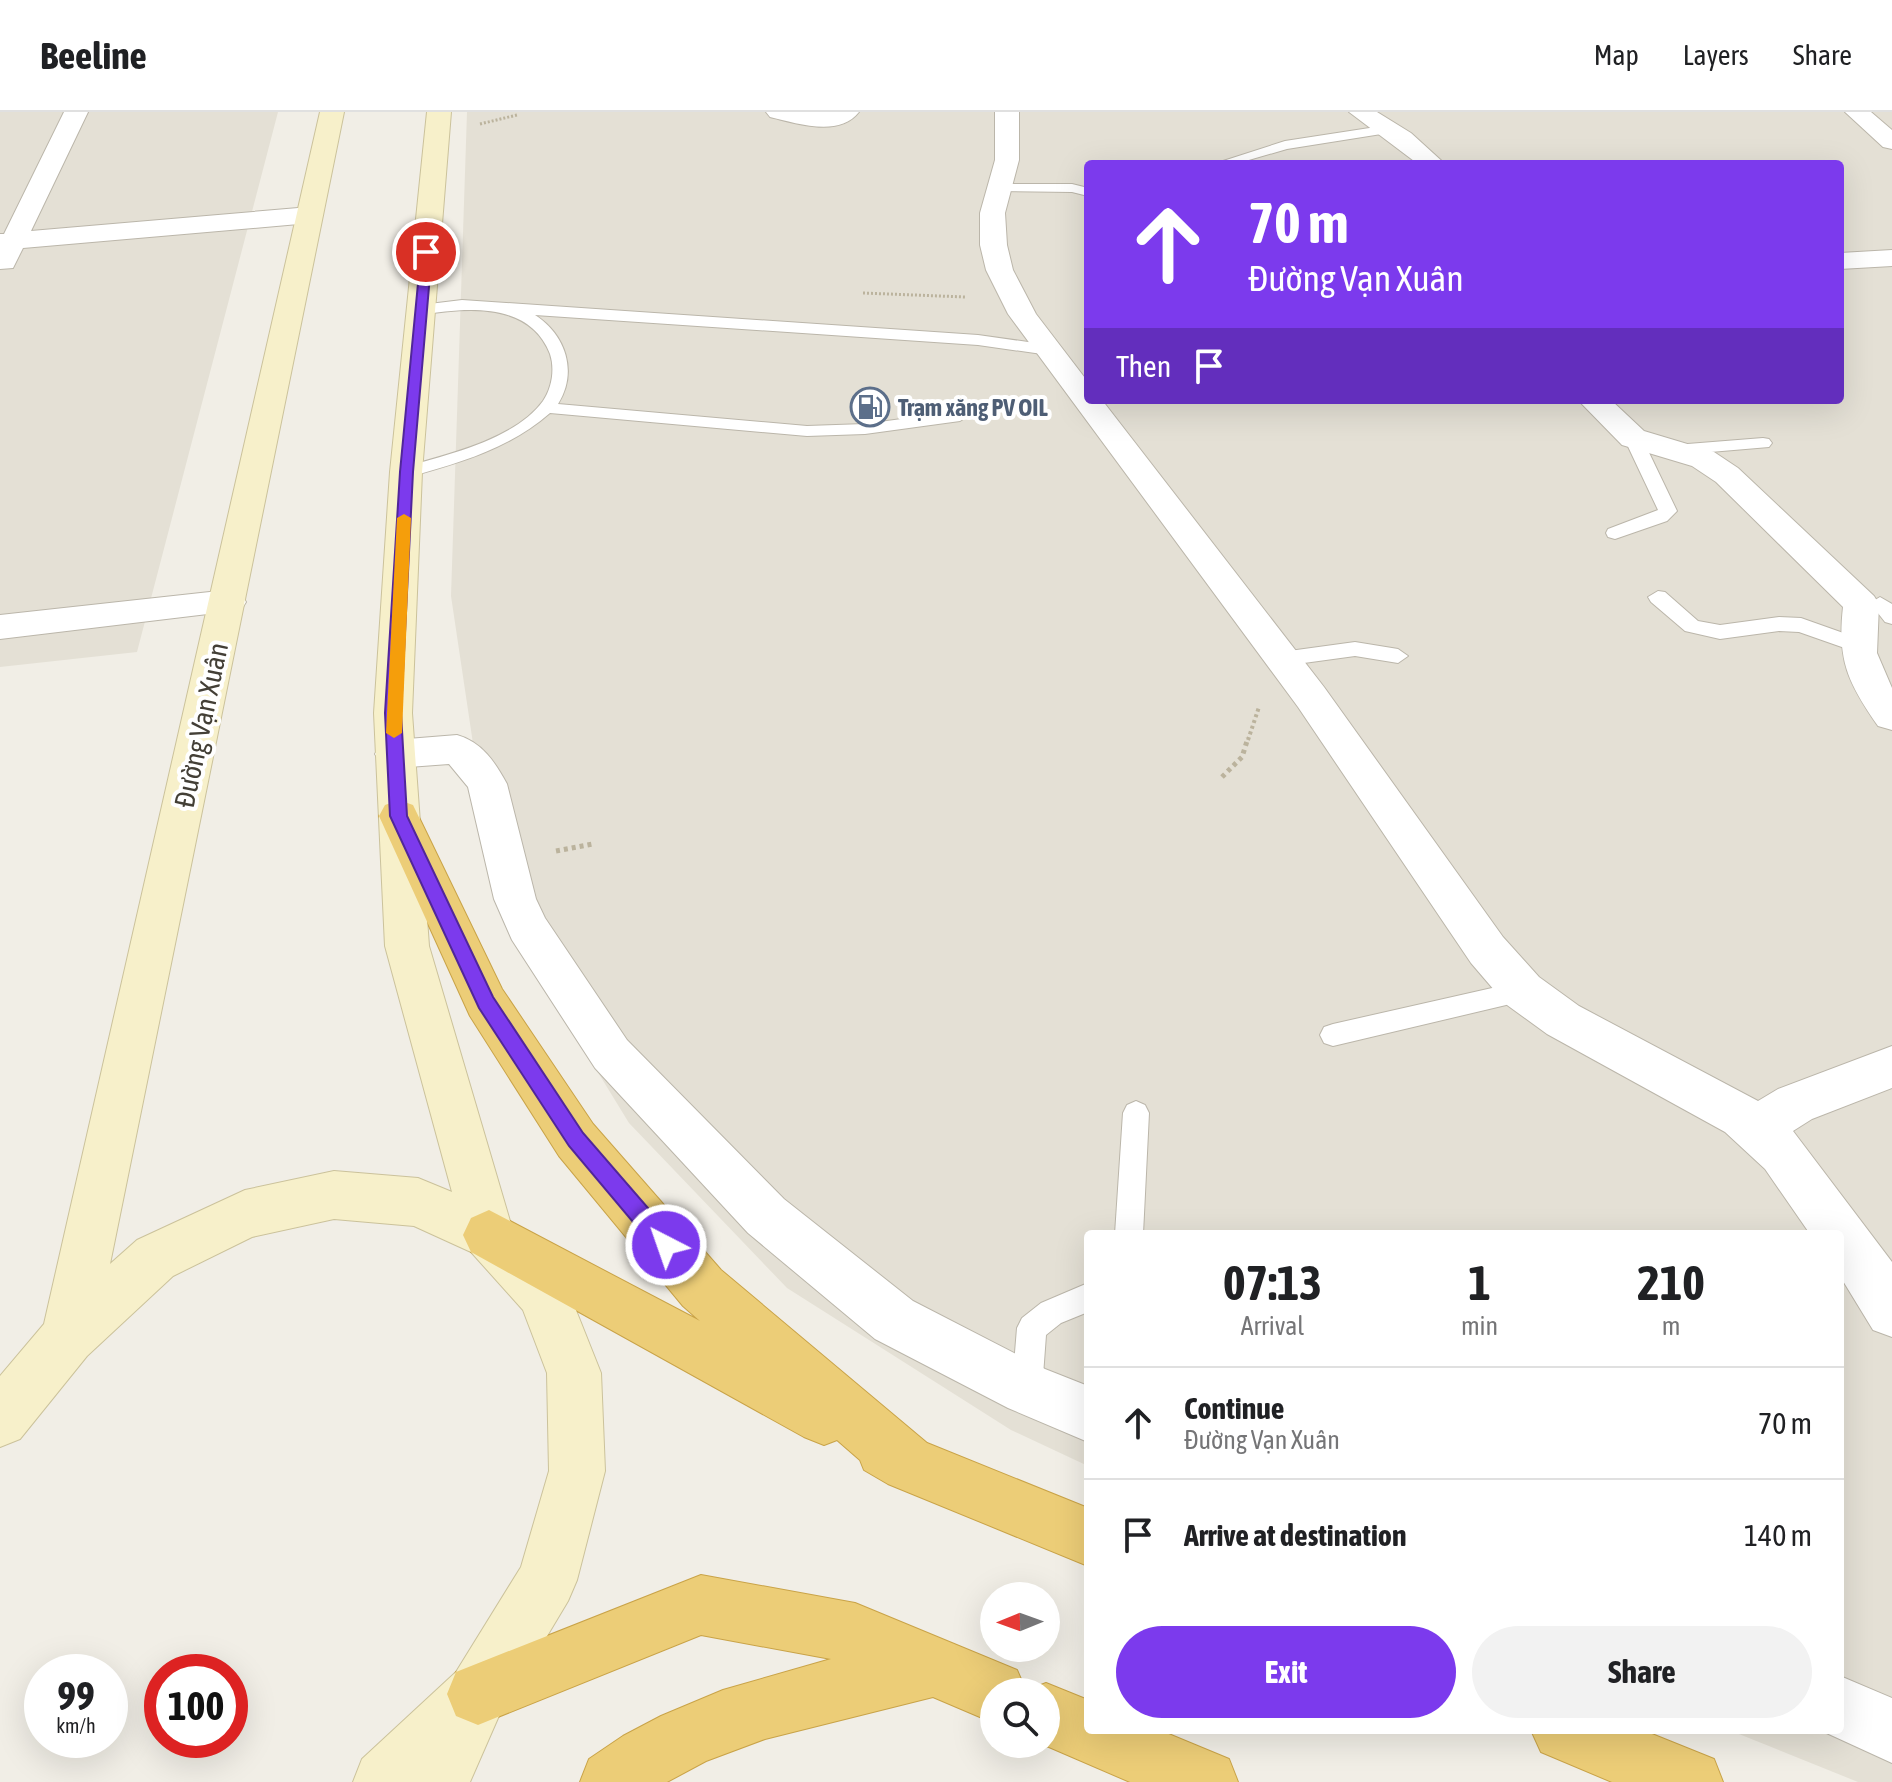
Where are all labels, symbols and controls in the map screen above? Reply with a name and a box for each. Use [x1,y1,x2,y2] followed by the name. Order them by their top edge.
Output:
[40,34,147,77] text: Beeline
[1594,39,1639,71] text: Map
[1683,39,1749,71] text: Layers
[1793,39,1852,71] text: Share
[1248,191,1349,255] text: 70 m
[1116,192,1220,296] icon: ahead
[392,218,460,286] pin
[404,230,448,274] icon: arrive
[1248,257,1464,299] text: Đường Vạn Xuân
[1187,344,1231,388] icon: arrive
[1116,349,1171,383] text: Then
[849,386,891,428] fuel station icon: Trạm xăng PV OIL
[898,394,1048,421] place label: Trạm xăng PV OIL
[168,640,234,810] street label: Đường Vạn Xuân
[624,1203,708,1287] position arrow
[1223,1255,1322,1310] text: 07:13
[1468,1255,1491,1310] text: 1
[1637,1255,1705,1310] text: 210
[1241,1311,1304,1341] text: Arrival
[1461,1311,1498,1341] text: min
[1662,1311,1680,1341] text: m
[1184,1391,1284,1425] text: Continue
[1116,1401,1160,1445] icon: ahead
[1758,1406,1812,1440] text: 70 m
[1184,1425,1340,1455] text: Đường Vạn Xuân
[1116,1513,1160,1557] icon: arrive
[1184,1518,1406,1552] text: Arrive at destination
[1744,1518,1812,1552] text: 140 m
[980,1582,1060,1662] north arrow
[980,1582,1060,1758] map controls
[1116,1626,1456,1718] button: Exit
[1472,1626,1812,1718] button: Share
[144,1654,248,1758] speed limit sign: 100
[57,1673,95,1718] text: 99
[980,1678,1060,1758] button: search
[56,1714,96,1737] text: km/h

